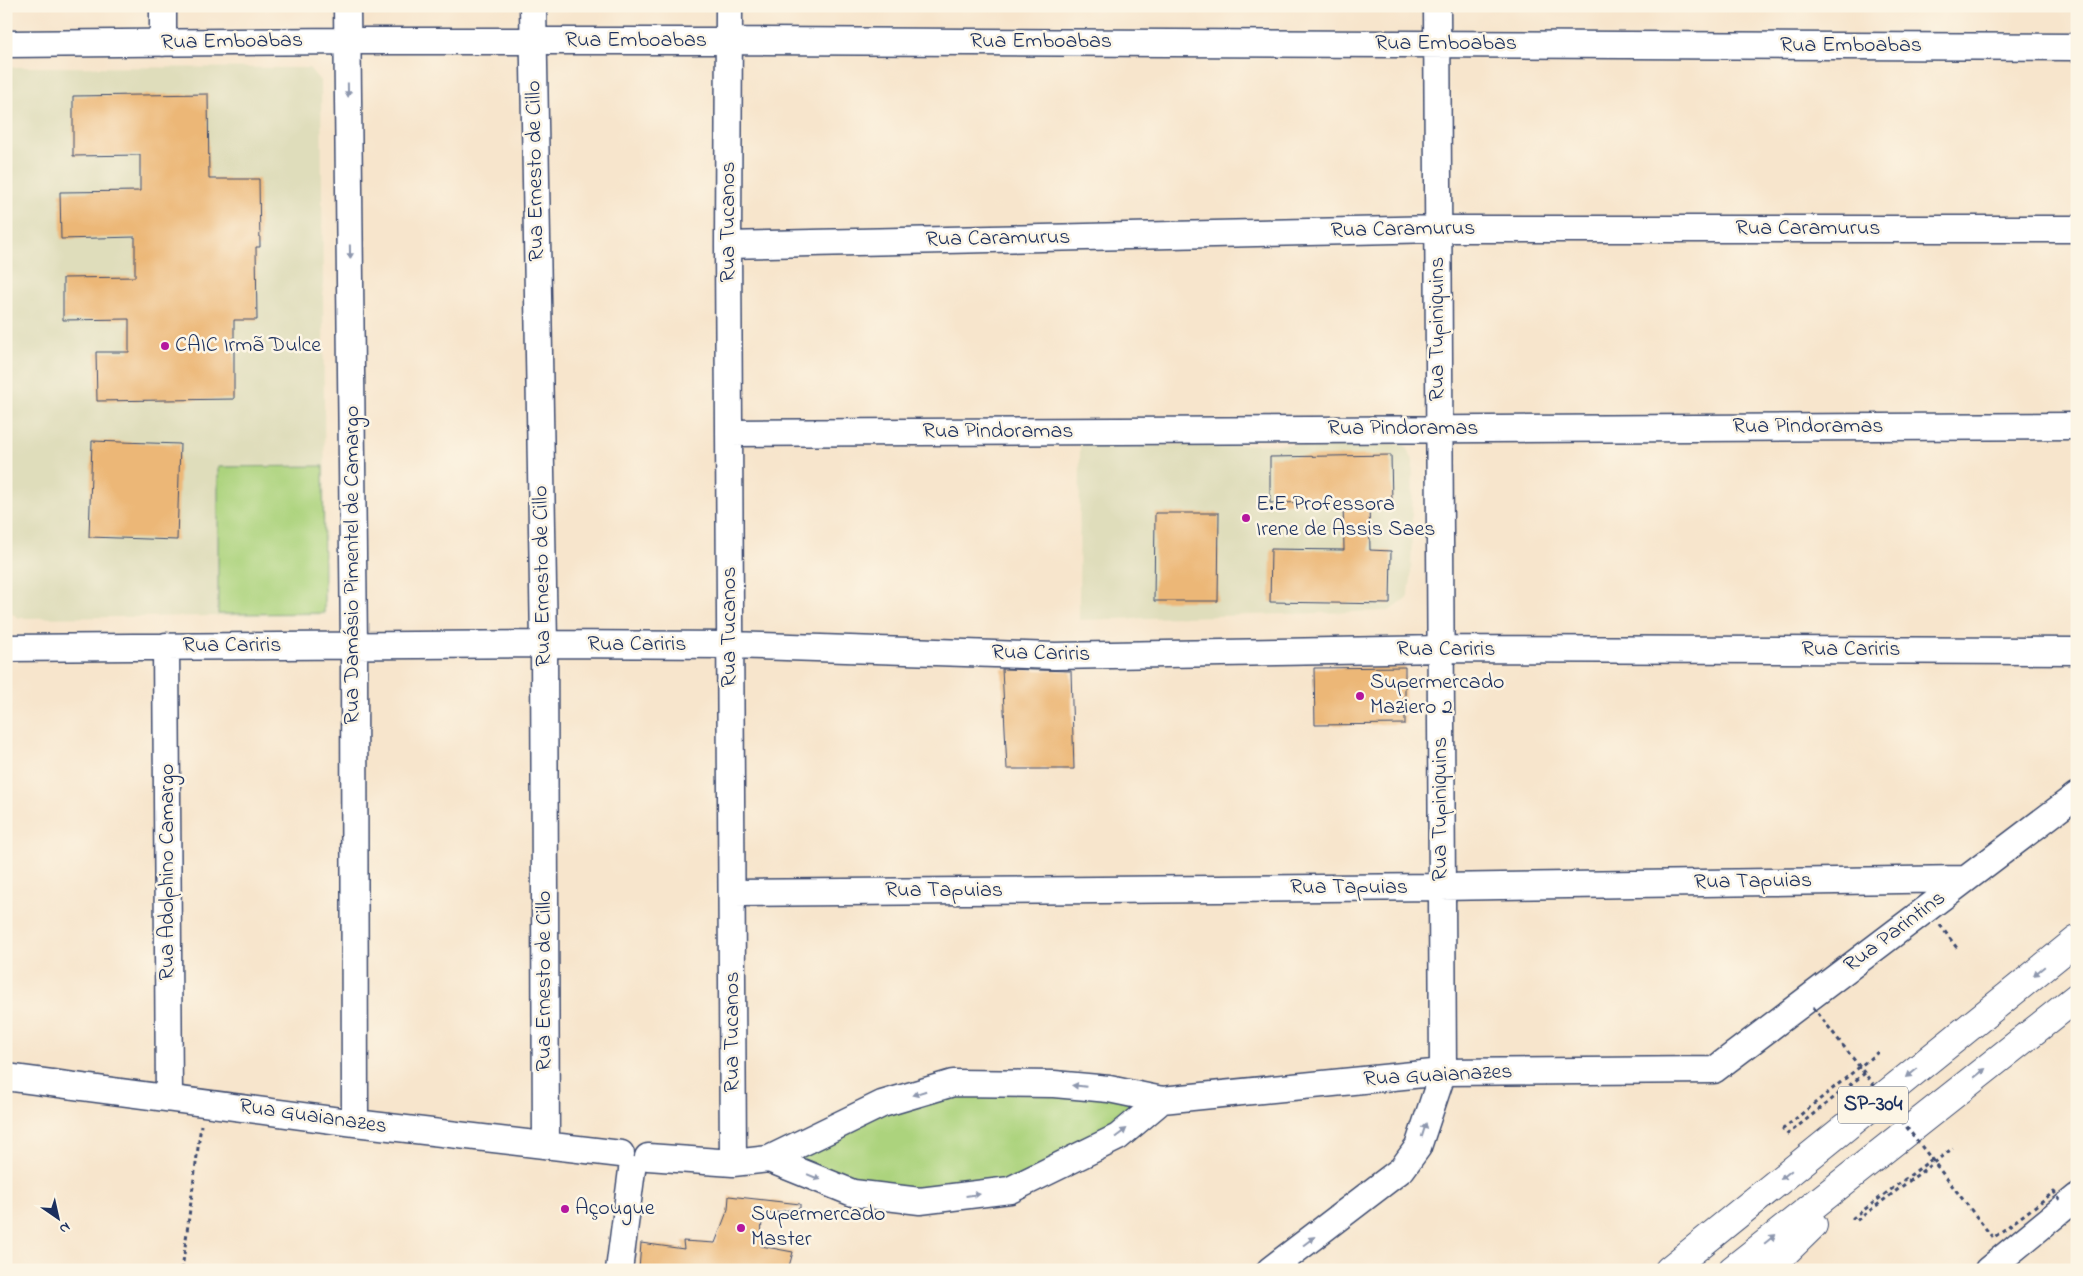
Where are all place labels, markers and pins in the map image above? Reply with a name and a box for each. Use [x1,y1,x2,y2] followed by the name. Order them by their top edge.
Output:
[175,330,321,362] place label: CAIC Irmã Dulce
[159,340,171,352] marker: CAIC Irmã Dulce
[1256,489,1435,546] place label: E.E Professora Irene de Assis Saes
[1240,512,1252,524] marker: E.E Professora Irene de Assis Saes
[1370,667,1505,724] place label: Supermercado Maziero 2
[1354,690,1366,702] marker: Supermercado Maziero 2
[575,1193,655,1226] place label: Açougue
[751,1199,886,1256] place label: Supermercado Master
[559,1203,571,1215] marker: Açougue
[735,1222,747,1234] marker: Supermercado Master

